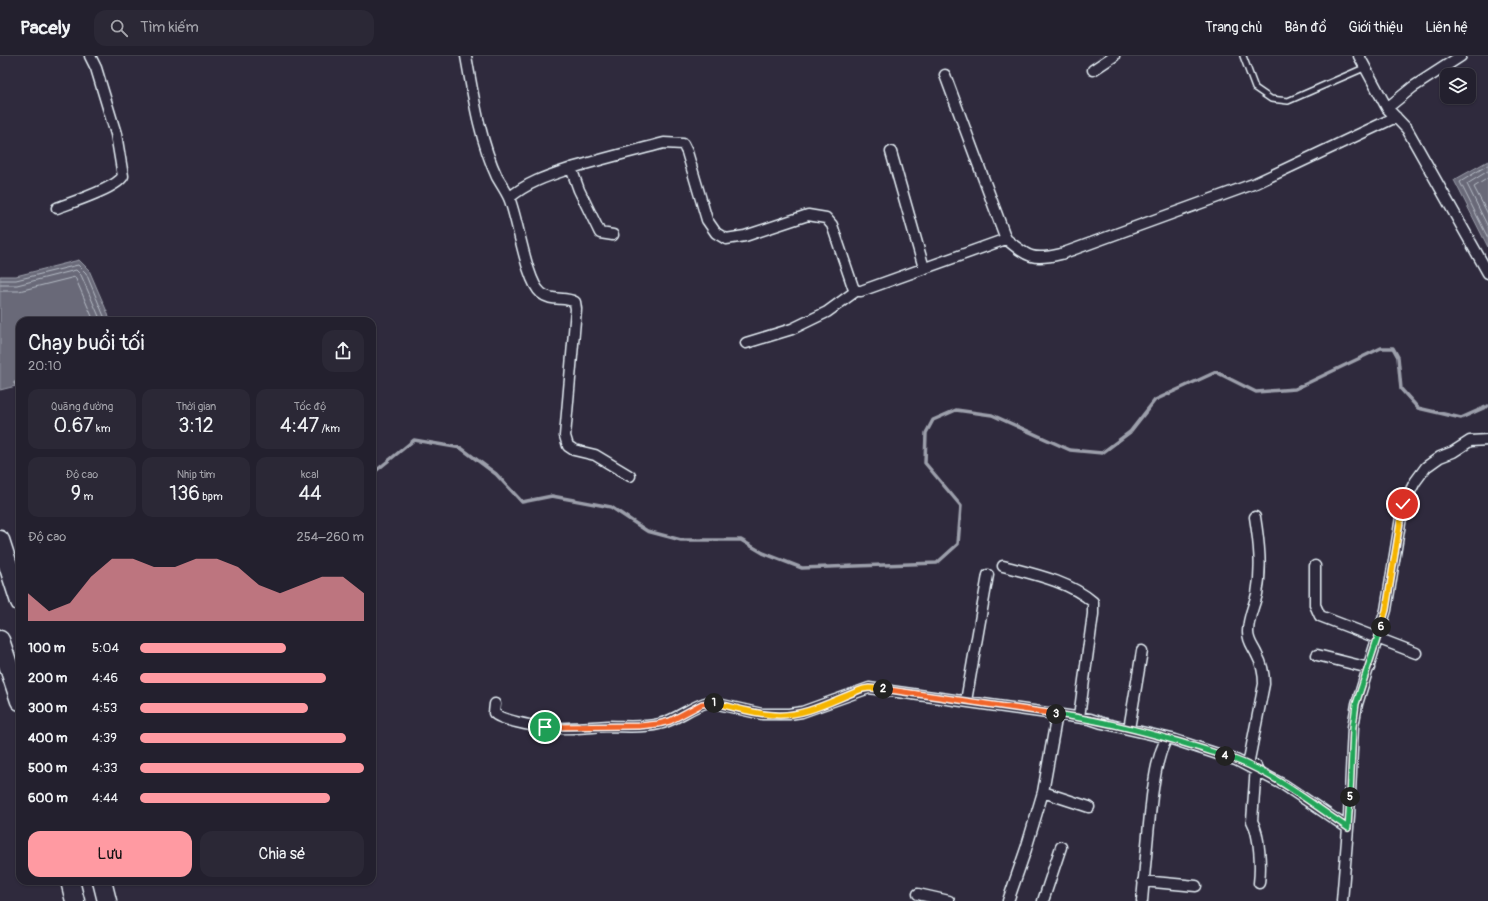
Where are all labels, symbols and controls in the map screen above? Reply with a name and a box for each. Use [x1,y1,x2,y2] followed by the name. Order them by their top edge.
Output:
[94,10,374,46] search box
[20,16,70,40] text: Pacely
[108,17,130,39] icon: search
[140,18,199,37] text: Tìm kiếm
[1205,19,1262,36] text: Trang chủ
[1284,19,1327,36] text: Bản đồ
[1349,19,1403,36] text: Giới thiệu
[1425,19,1468,36] text: Liên hệ
[1440,68,1476,104] map controls
[1440,68,1476,104] button: layers
[28,329,145,357] text: Chạy buổi tối
[322,330,364,372] button: share
[28,358,62,374] text: 20:10
[51,400,113,413] text: Quãng đường
[176,400,216,413] text: Thời gian
[294,400,326,413] text: Tốc độ
[54,413,94,438] text: 0.67
[178,413,214,438] text: 3:12
[280,413,319,438] text: 4:47
[94,422,110,435] text: km
[319,422,340,435] text: /km
[66,468,98,481] text: Độ cao
[177,468,215,481] text: Nhịp tim
[301,468,319,481] text: kcal
[71,481,81,506] text: 9
[169,481,200,506] text: 136
[298,481,322,506] text: 44
[1386,487,1420,521] pin
[81,490,93,503] text: m
[200,490,223,503] text: bpm
[1392,493,1414,515] icon: check
[28,529,66,545] text: Độ cao
[296,529,364,545] text: 254–260 m
[1371,617,1391,637] pin: 6
[1378,620,1384,633] text: 6
[28,640,65,656] text: 100 m
[92,640,119,656] text: 5:04
[28,670,67,686] text: 200 m
[92,670,118,686] text: 4:46
[873,679,893,699] pin: 2
[880,682,886,695] text: 2
[704,693,724,713] pin: 1
[712,696,716,709] text: 1
[28,700,67,716] text: 300 m
[92,700,117,716] text: 4:53
[1046,704,1066,724] pin: 3
[1053,707,1059,720] text: 3
[528,710,562,744] pin
[534,716,556,738] icon: arrive
[28,730,68,746] text: 400 m
[92,730,117,746] text: 4:39
[1215,746,1235,766] pin: 4
[1222,749,1228,762] text: 4
[28,760,67,776] text: 500 m
[92,760,118,776] text: 4:33
[1340,787,1360,807] pin: 5
[28,790,68,806] text: 600 m
[92,790,118,806] text: 4:44
[1347,790,1353,803] text: 5
[28,831,192,877] button: Lưu
[200,831,364,877] button: Chia sẻ

